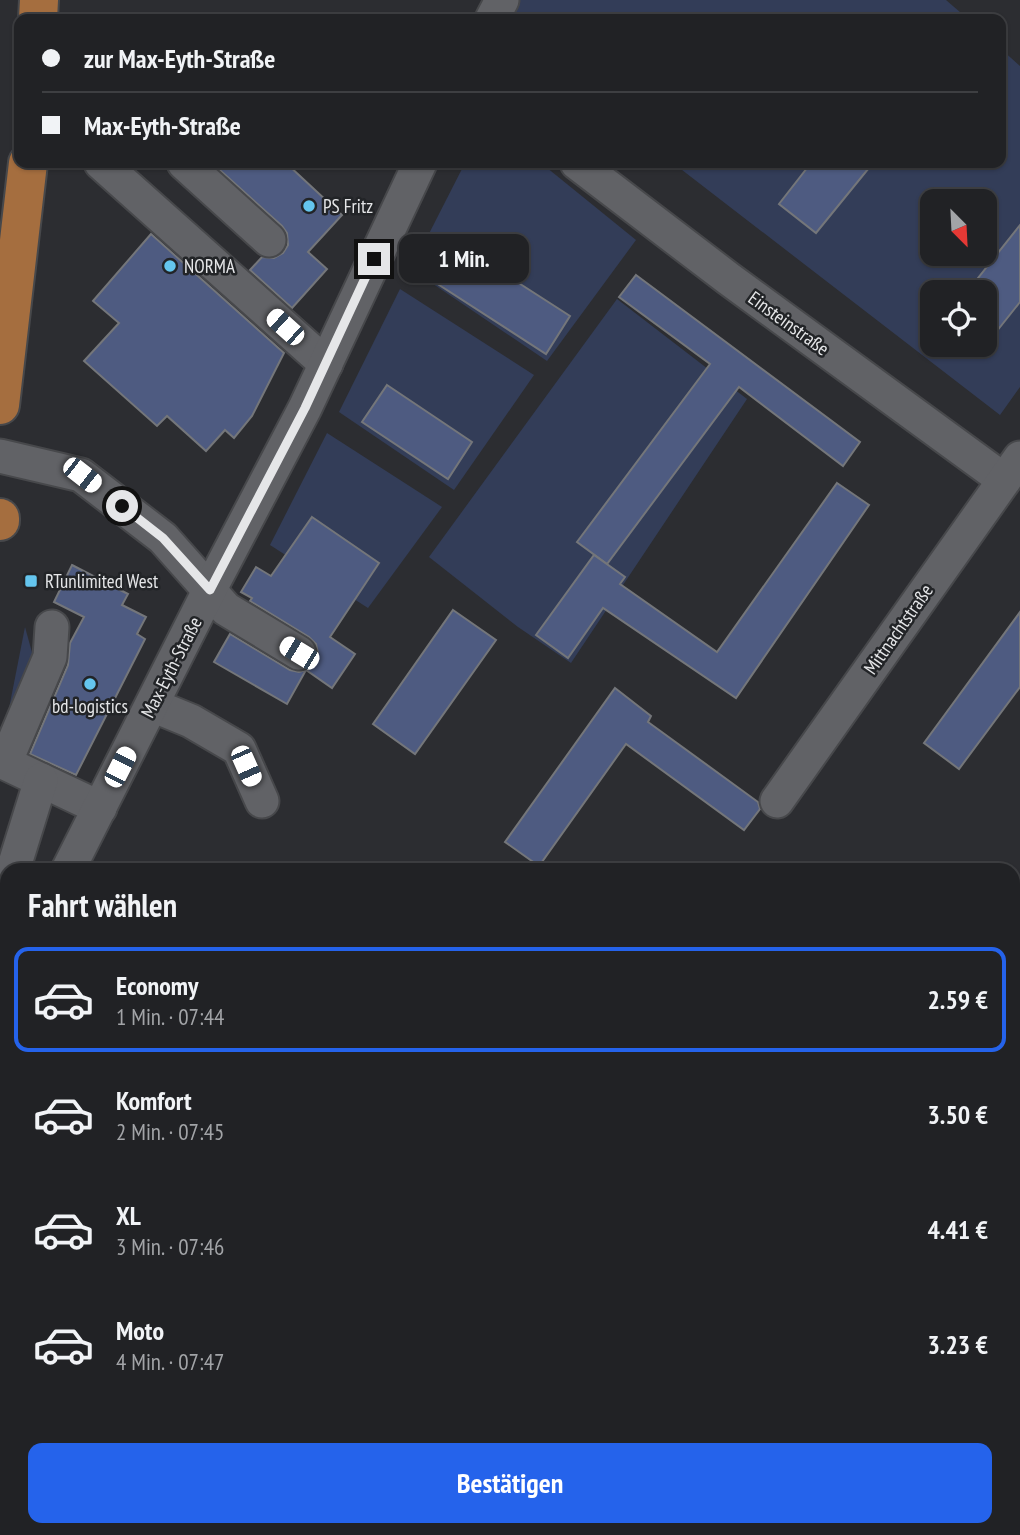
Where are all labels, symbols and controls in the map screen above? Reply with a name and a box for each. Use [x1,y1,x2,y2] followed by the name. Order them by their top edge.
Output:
[84,42,275,75] text: zur Max-Eyth-Straße
[84,109,241,142] text: Max-Eyth-Straße
[920,189,998,266] north arrow
[920,189,997,357] map controls
[323,194,373,218] place label: PS Fritz
[301,198,317,214] marker: PS Fritz
[398,234,528,284] callout: 1 Min.
[358,243,390,275] route end
[438,244,490,273] text: 1 Min.
[184,254,235,278] place label: NORMA
[162,258,178,274] marker: NORMA
[920,280,997,357] button: locate
[744,286,834,360] street label: Einsteinstraße
[263,305,308,349] car
[59,454,106,496] car
[106,490,138,522] route start
[45,569,159,593] place label: RTunlimited West
[23,573,39,589] marker: RTunlimited West
[858,579,938,679] street label: Mittnachtstraße
[135,612,207,721] street label: Max-Eyth-Straße
[276,633,323,673] car
[82,676,98,692] marker: bd-logistics
[52,694,128,718] place label: bd-logistics
[228,743,265,789] car
[102,744,139,790] car
[28,884,177,926] text: Fahrt wählen
[32,968,95,1031] icon: car
[116,969,198,1002] text: Economy
[927,983,988,1016] text: 2.59 €
[116,1002,224,1031] text: 1 Min. · 07:44
[32,1083,95,1146] icon: car
[116,1084,192,1117] text: Komfort
[927,1098,988,1131] text: 3.50 €
[116,1117,224,1146] text: 2 Min. · 07:45
[32,1198,95,1261] icon: car
[116,1199,141,1232] text: XL
[927,1213,988,1246] text: 4.41 €
[116,1232,224,1261] text: 3 Min. · 07:46
[32,1313,95,1376] icon: car
[116,1314,164,1347] text: Moto
[927,1328,988,1361] text: 3.23 €
[116,1347,224,1376] text: 4 Min. · 07:47
[28,1443,992,1523] button: Bestätigen

